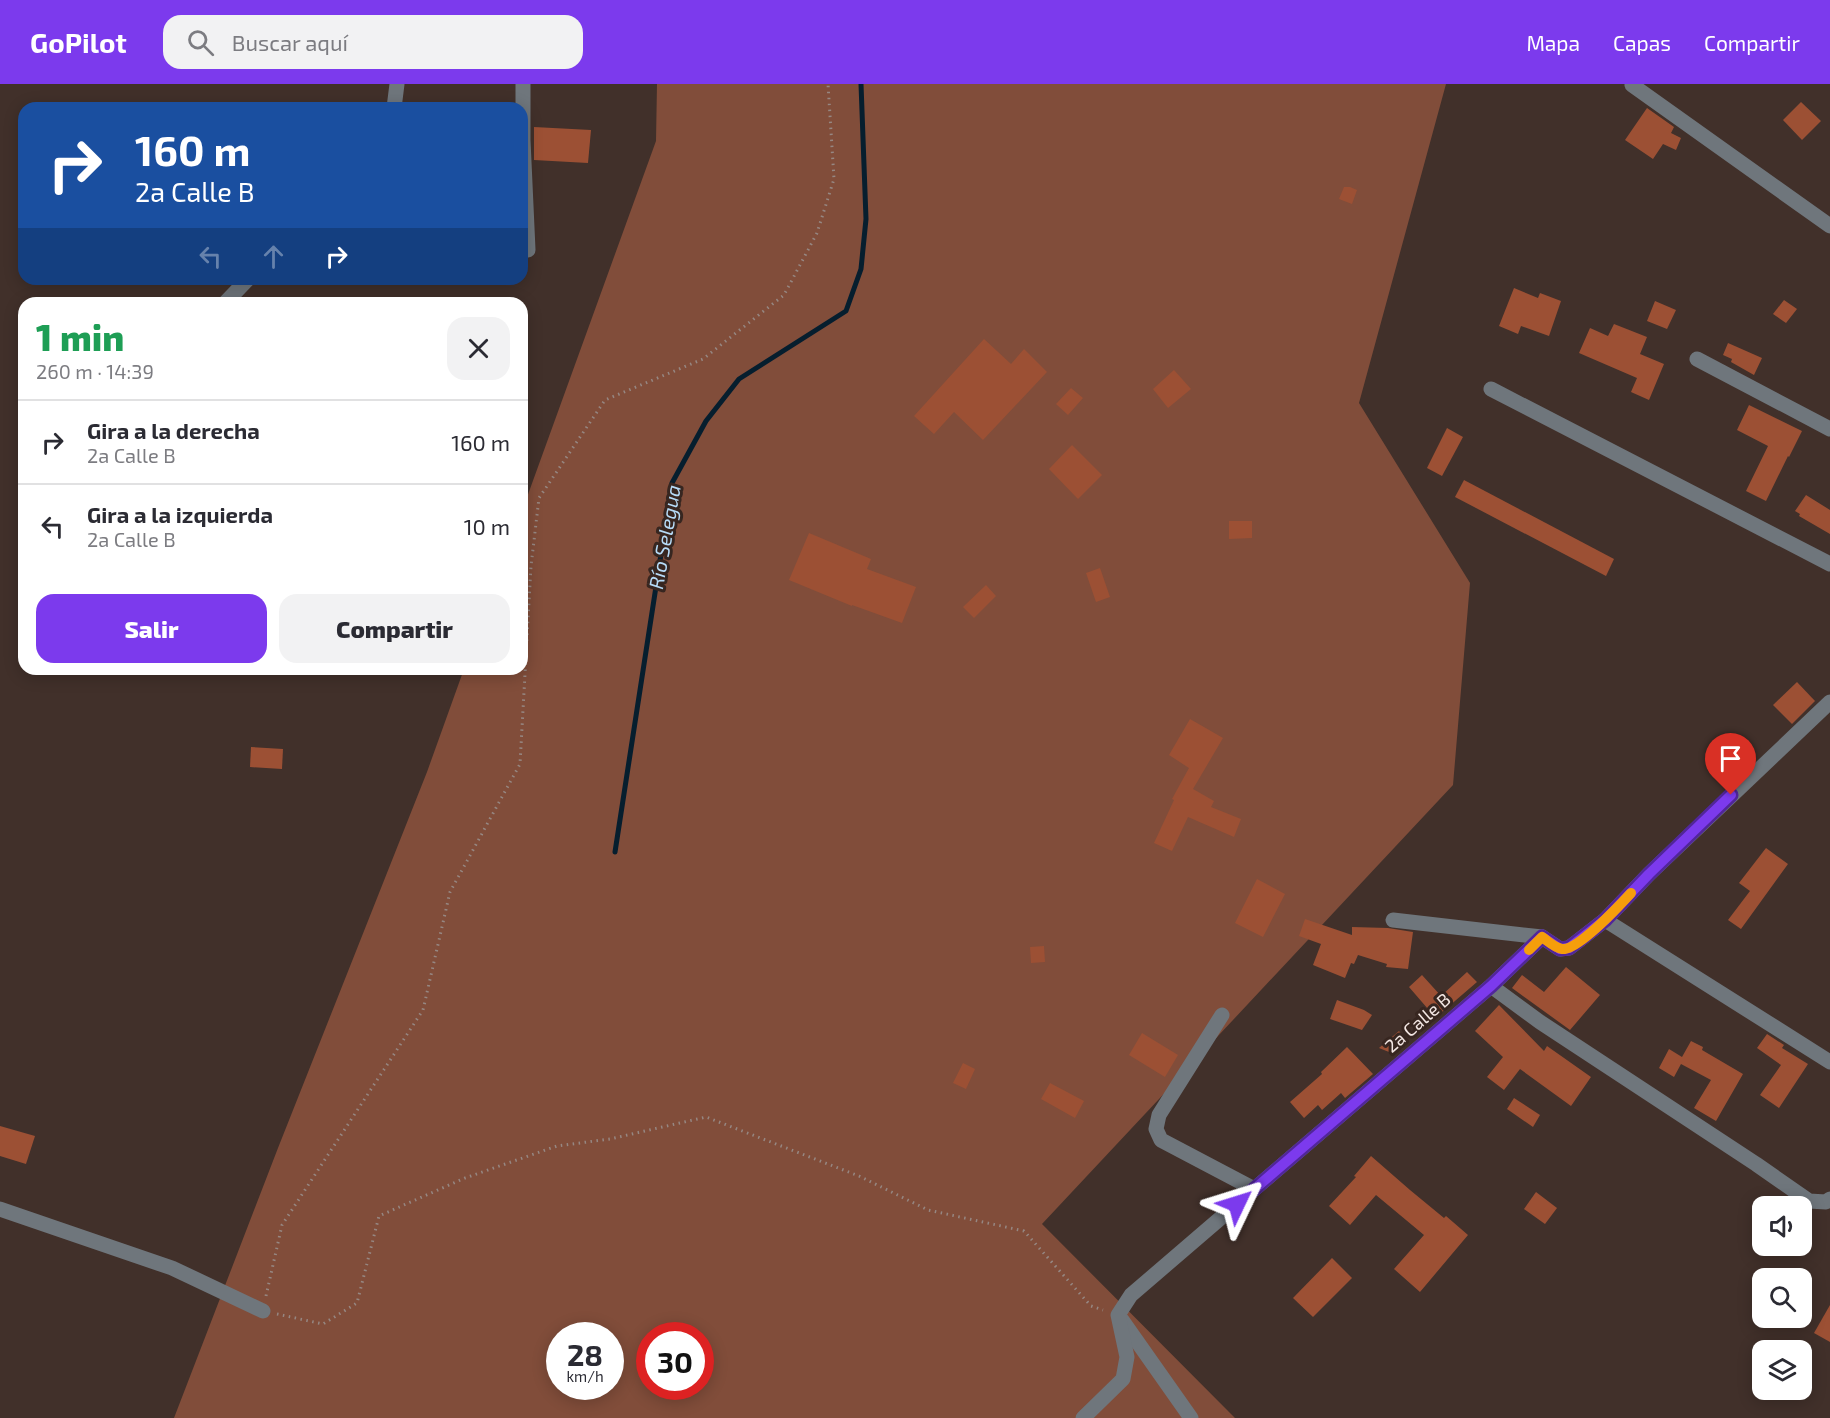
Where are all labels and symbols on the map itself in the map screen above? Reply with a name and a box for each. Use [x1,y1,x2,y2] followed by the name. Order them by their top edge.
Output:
[643,483,685,591] water label: Río Selegua
[1705,733,1756,795] pin
[1380,988,1455,1057] street label: 2a Calle B
[1205,1172,1269,1236] position arrow
[636,1322,714,1400] speed limit sign: 30

